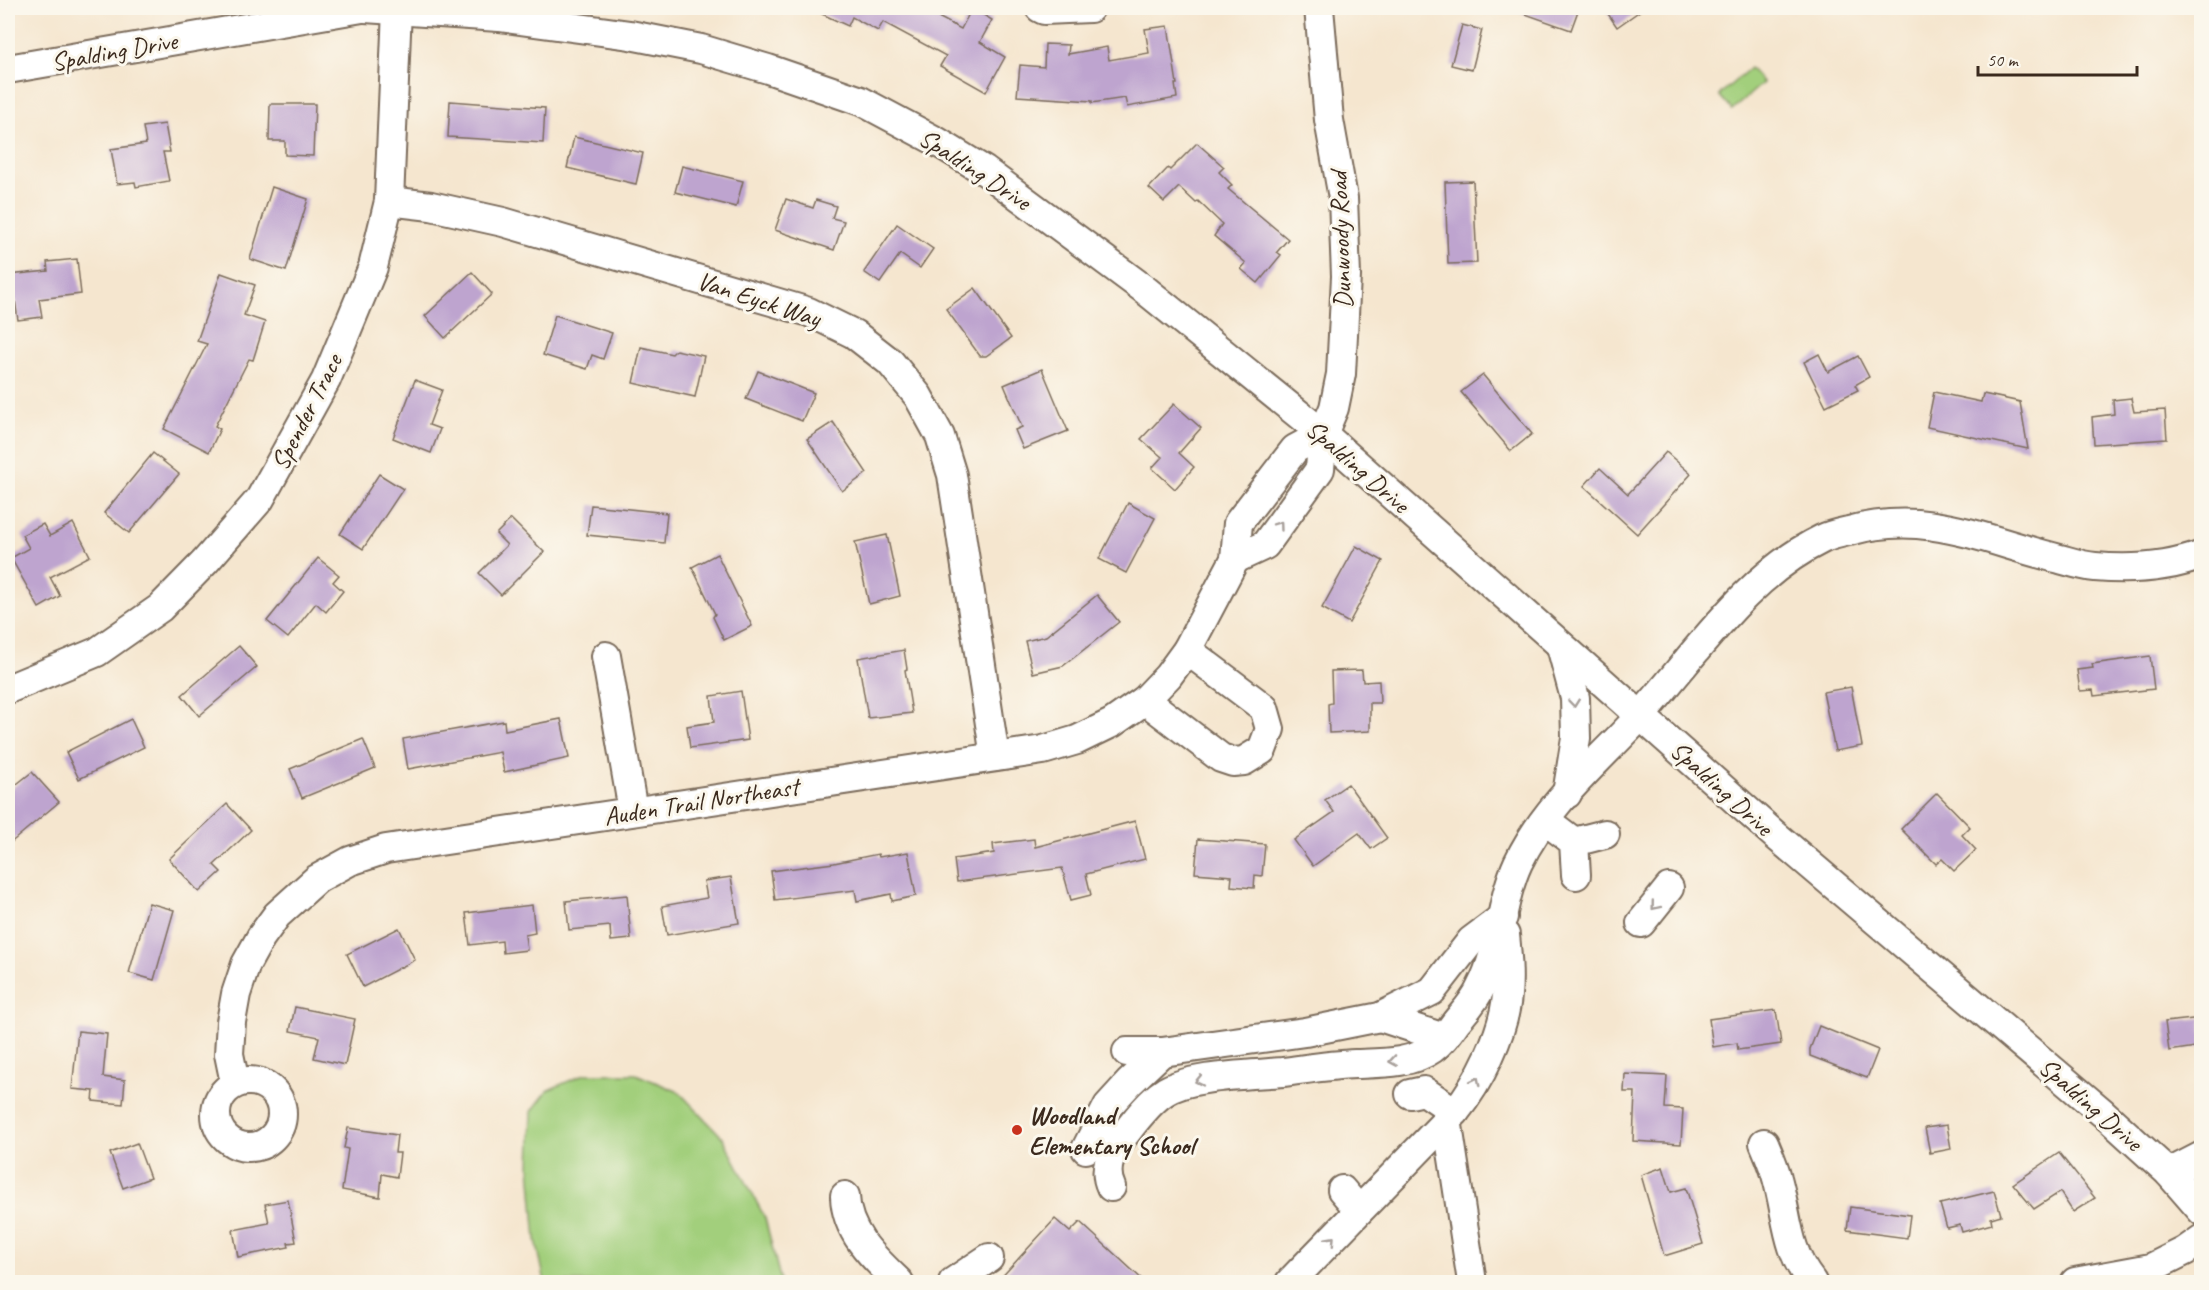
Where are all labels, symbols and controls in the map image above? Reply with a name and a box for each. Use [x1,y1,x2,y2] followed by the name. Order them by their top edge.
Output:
[49,24,182,79] street label: Spalding Drive
[1978,39,2137,77] scale bar
[1987,49,2020,71] text: 50 m
[913,121,1039,219] street label: Spalding Drive
[1321,167,1359,309] street label: Dunwoody Road
[693,264,827,336] street label: Van Eyck Way
[263,346,351,476] street label: Spender Trace
[1299,412,1418,522] street label: Spalding Drive
[1272,520,1283,531] one-way arrow
[1567,698,1580,707] one-way arrow
[1663,734,1782,845] street label: Spalding Drive
[601,769,804,833] street label: Auden Trail Northeast
[1651,899,1662,910] one-way arrow
[2032,1050,2151,1160] street label: Spalding Drive
[1388,1055,1397,1067] one-way arrow
[1194,1074,1204,1087] one-way arrow
[1469,1077,1480,1087] one-way arrow
[1029,1099,1199,1162] place label: Woodland Elementary School
[1010,1123,1024,1137] marker: Woodland Elementary School
[1323,1236,1334,1247] one-way arrow

